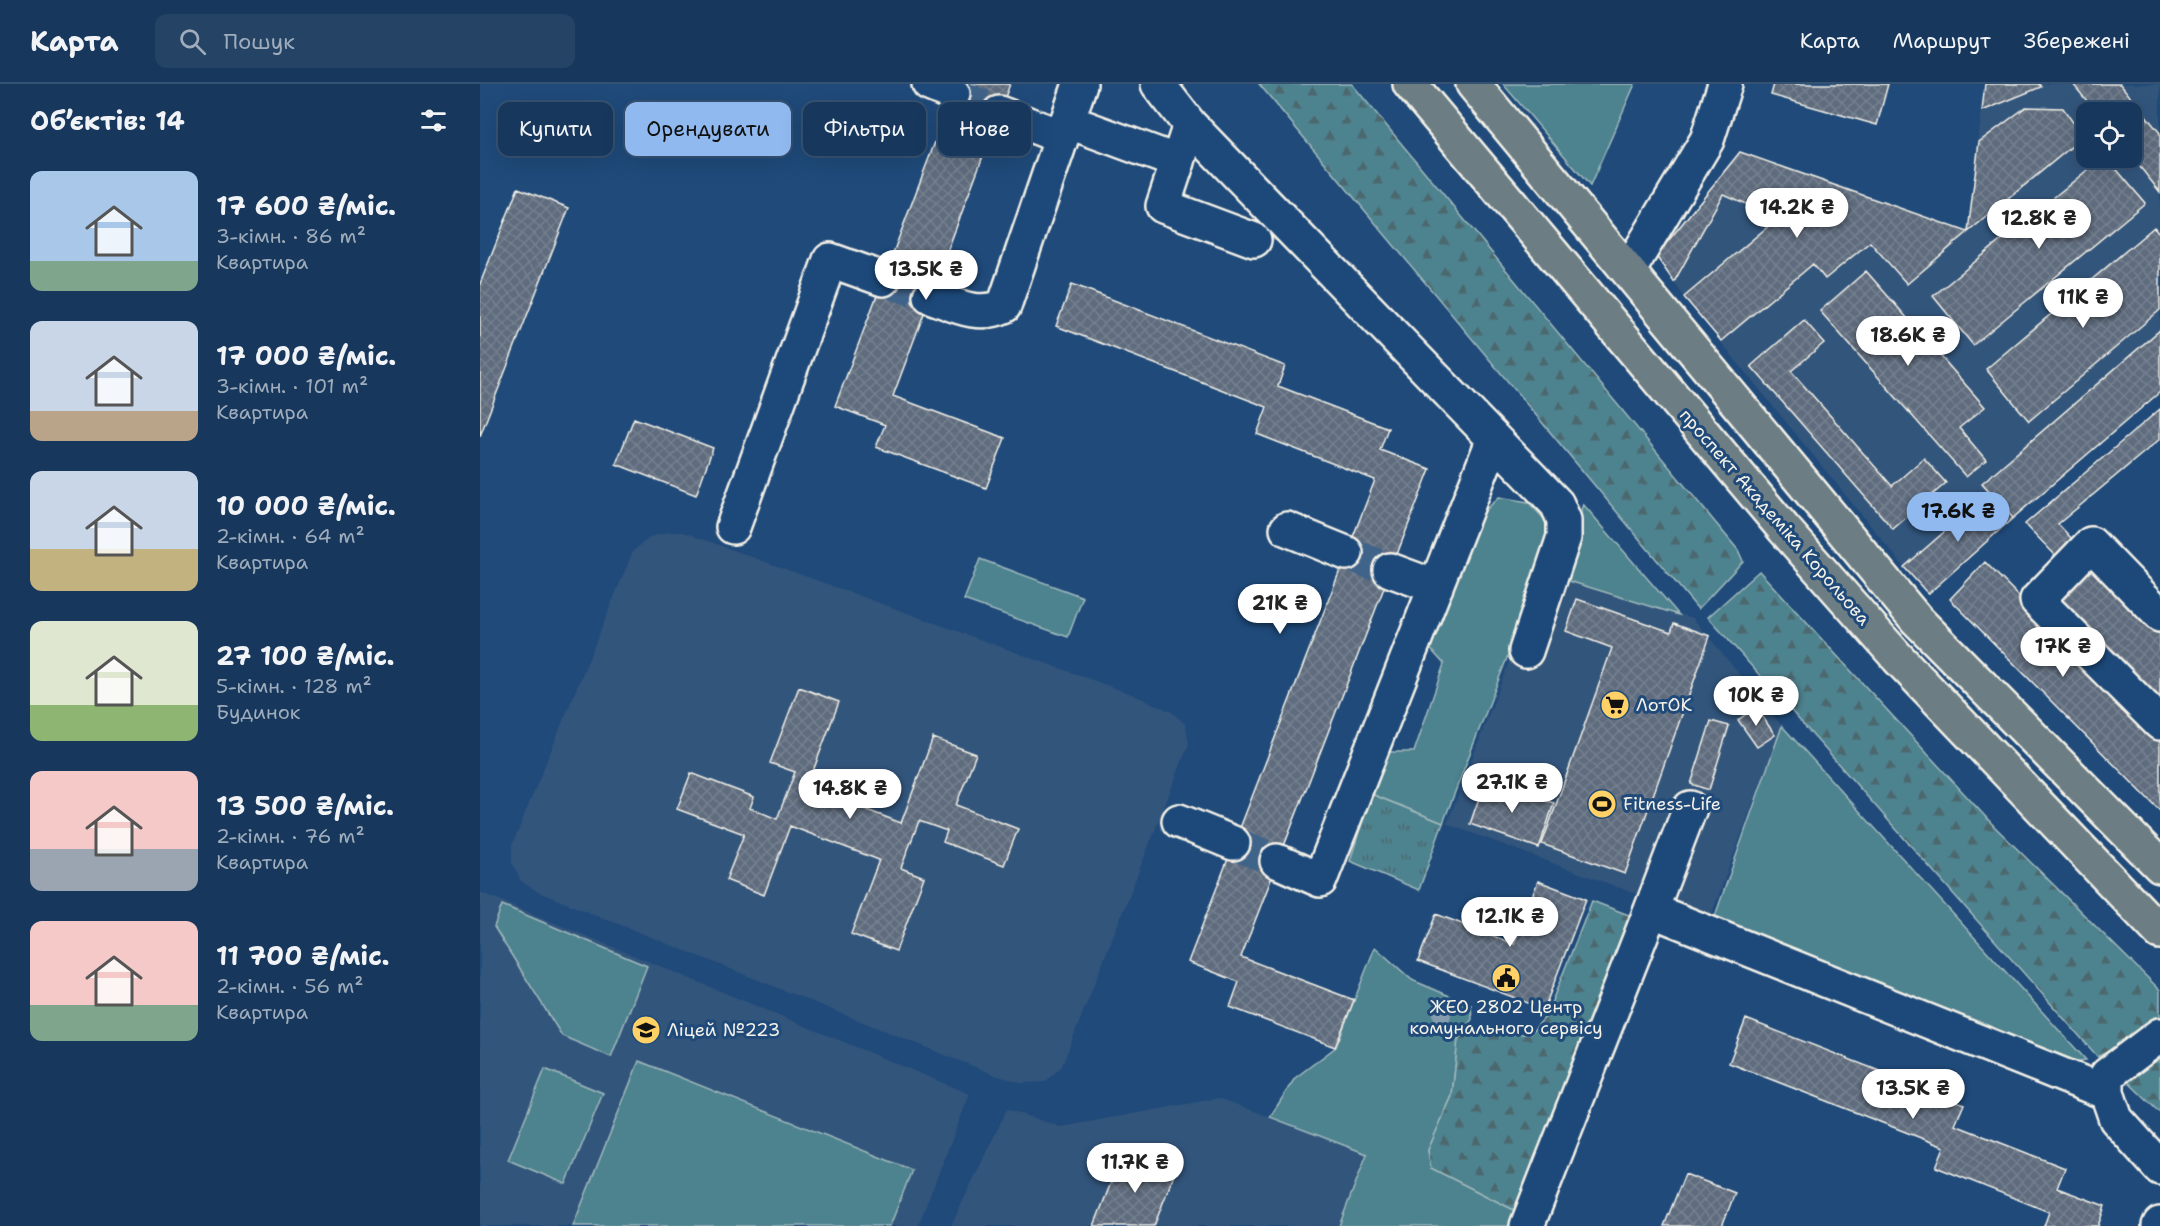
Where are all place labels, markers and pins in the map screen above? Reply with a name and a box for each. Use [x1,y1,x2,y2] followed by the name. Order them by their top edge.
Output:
[1742,188,1852,239] pin: 14.2K ₴
[1984,199,2094,250] pin: 12.8K ₴
[871,250,981,301] pin: 13.5K ₴
[2041,278,2125,329] pin: 11K ₴
[1853,316,1963,367] pin: 18.6K ₴
[1903,492,2013,543] pin: 17.6K ₴
[1238,584,1322,635] pin: 21K ₴
[2021,627,2105,678] pin: 17K ₴
[1714,676,1798,727] pin: 10K ₴
[1599,689,1631,721] supermarket icon: ЛотОК
[1636,693,1692,717] place label: ЛотОК
[1457,763,1567,814] pin: 27.1K ₴
[795,769,905,820] pin: 14.8K ₴
[1586,788,1618,820] sports icon: Fitness-Life
[1623,792,1721,816] place label: Fitness-Life
[1455,897,1565,948] pin: 12.1K ₴
[1490,962,1522,994] public building icon: ЖЕО 2802 Центр комунального сервісу
[1409,995,1603,1040] place label: ЖЕО 2802 Центр комунального сервісу
[630,1014,662,1046] school or university icon: Ліцей №223
[667,1018,780,1042] place label: Ліцей №223
[1858,1069,1968,1120] pin: 13.5K ₴
[1080,1143,1190,1194] pin: 11.7K ₴

